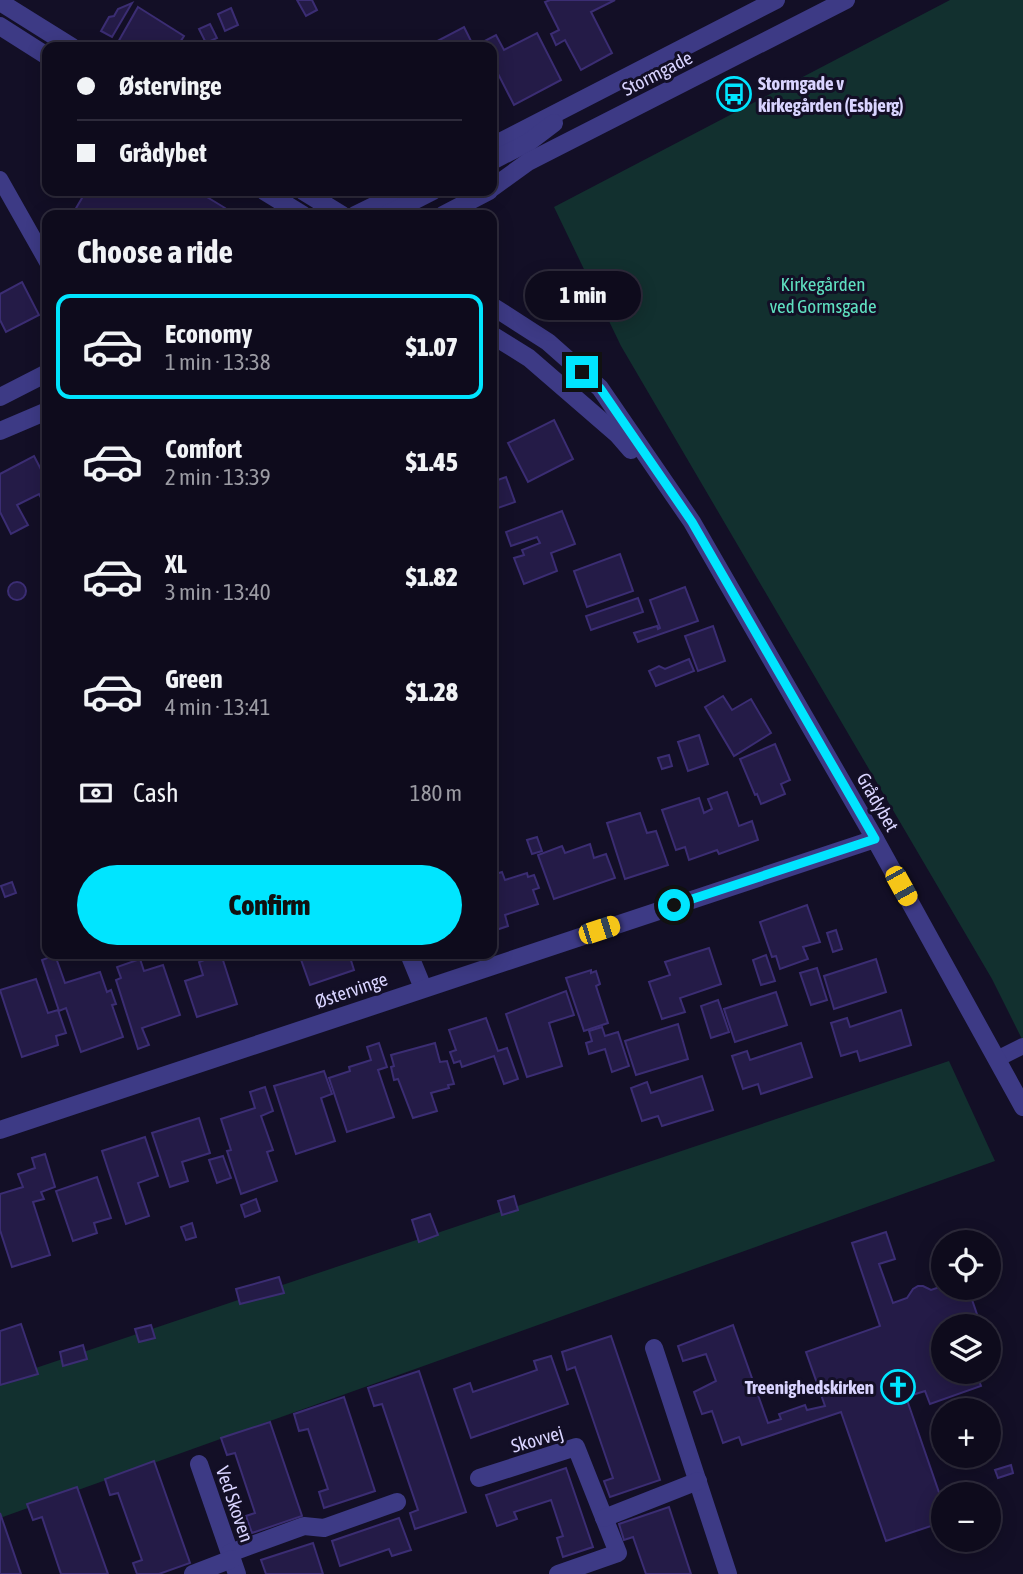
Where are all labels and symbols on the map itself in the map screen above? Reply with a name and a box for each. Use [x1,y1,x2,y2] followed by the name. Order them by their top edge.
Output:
[618,46,696,100] street label: Stormgade
[758,72,904,116] place label: Stormgade v kirkegården (Esbjerg)
[715,75,753,113] bus stop icon: Stormgade v kirkegården (Esbjerg)
[524,270,640,320] callout: 1 min
[769,273,877,317] park label: Kirkegården ved Gormsgade
[566,356,598,388] route end
[852,769,904,835] street label: Grådybet
[882,863,921,909] car
[658,889,690,921] route start
[576,914,623,946] car
[312,967,390,1013] street label: Østervinge
[879,1368,917,1406] church icon: Treenighedskirken
[745,1376,874,1398] place label: Treenighedskirken
[508,1421,566,1457] street label: Skovvej
[212,1463,258,1545] street label: Ved Skoven

